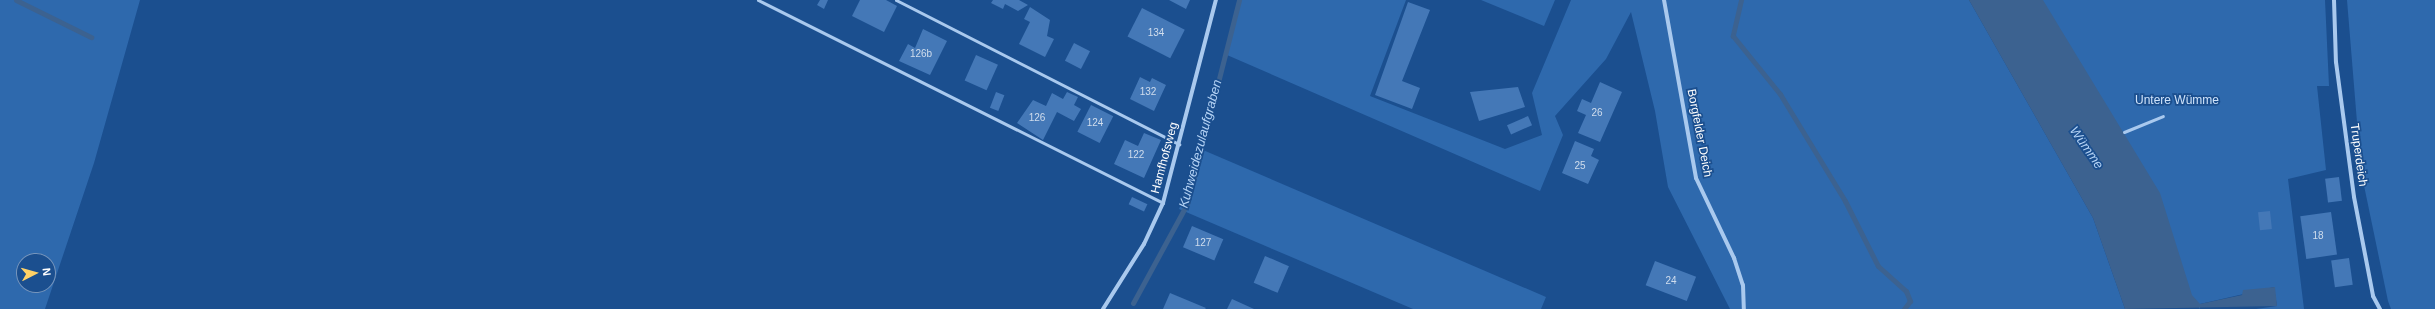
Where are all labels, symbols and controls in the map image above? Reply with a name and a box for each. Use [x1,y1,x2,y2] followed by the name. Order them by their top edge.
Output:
[1148,27,1164,39] house number: 134
[910,48,932,60] house number: 126b
[1176,78,1226,210] water label: Kuhweidezulaufgraben
[1140,86,1156,98] house number: 132
[1683,88,1715,178] street label: Borgfelder Deich
[2135,94,2219,108] park label: Untere Wümme
[1591,107,1603,119] house number: 26
[1029,112,1045,124] house number: 126
[1087,117,1103,129] house number: 124
[1149,121,1181,195] street label: Hamfhofsweg
[2346,123,2370,187] street label: Truperdeich
[2066,124,2106,172] water label: Wümme
[1128,149,1144,161] house number: 122
[1574,160,1586,172] house number: 25
[2312,230,2324,242] house number: 18
[1195,237,1211,249] house number: 127
[16,253,56,293] north arrow
[41,267,53,276] text: N
[1665,275,1677,287] house number: 24

